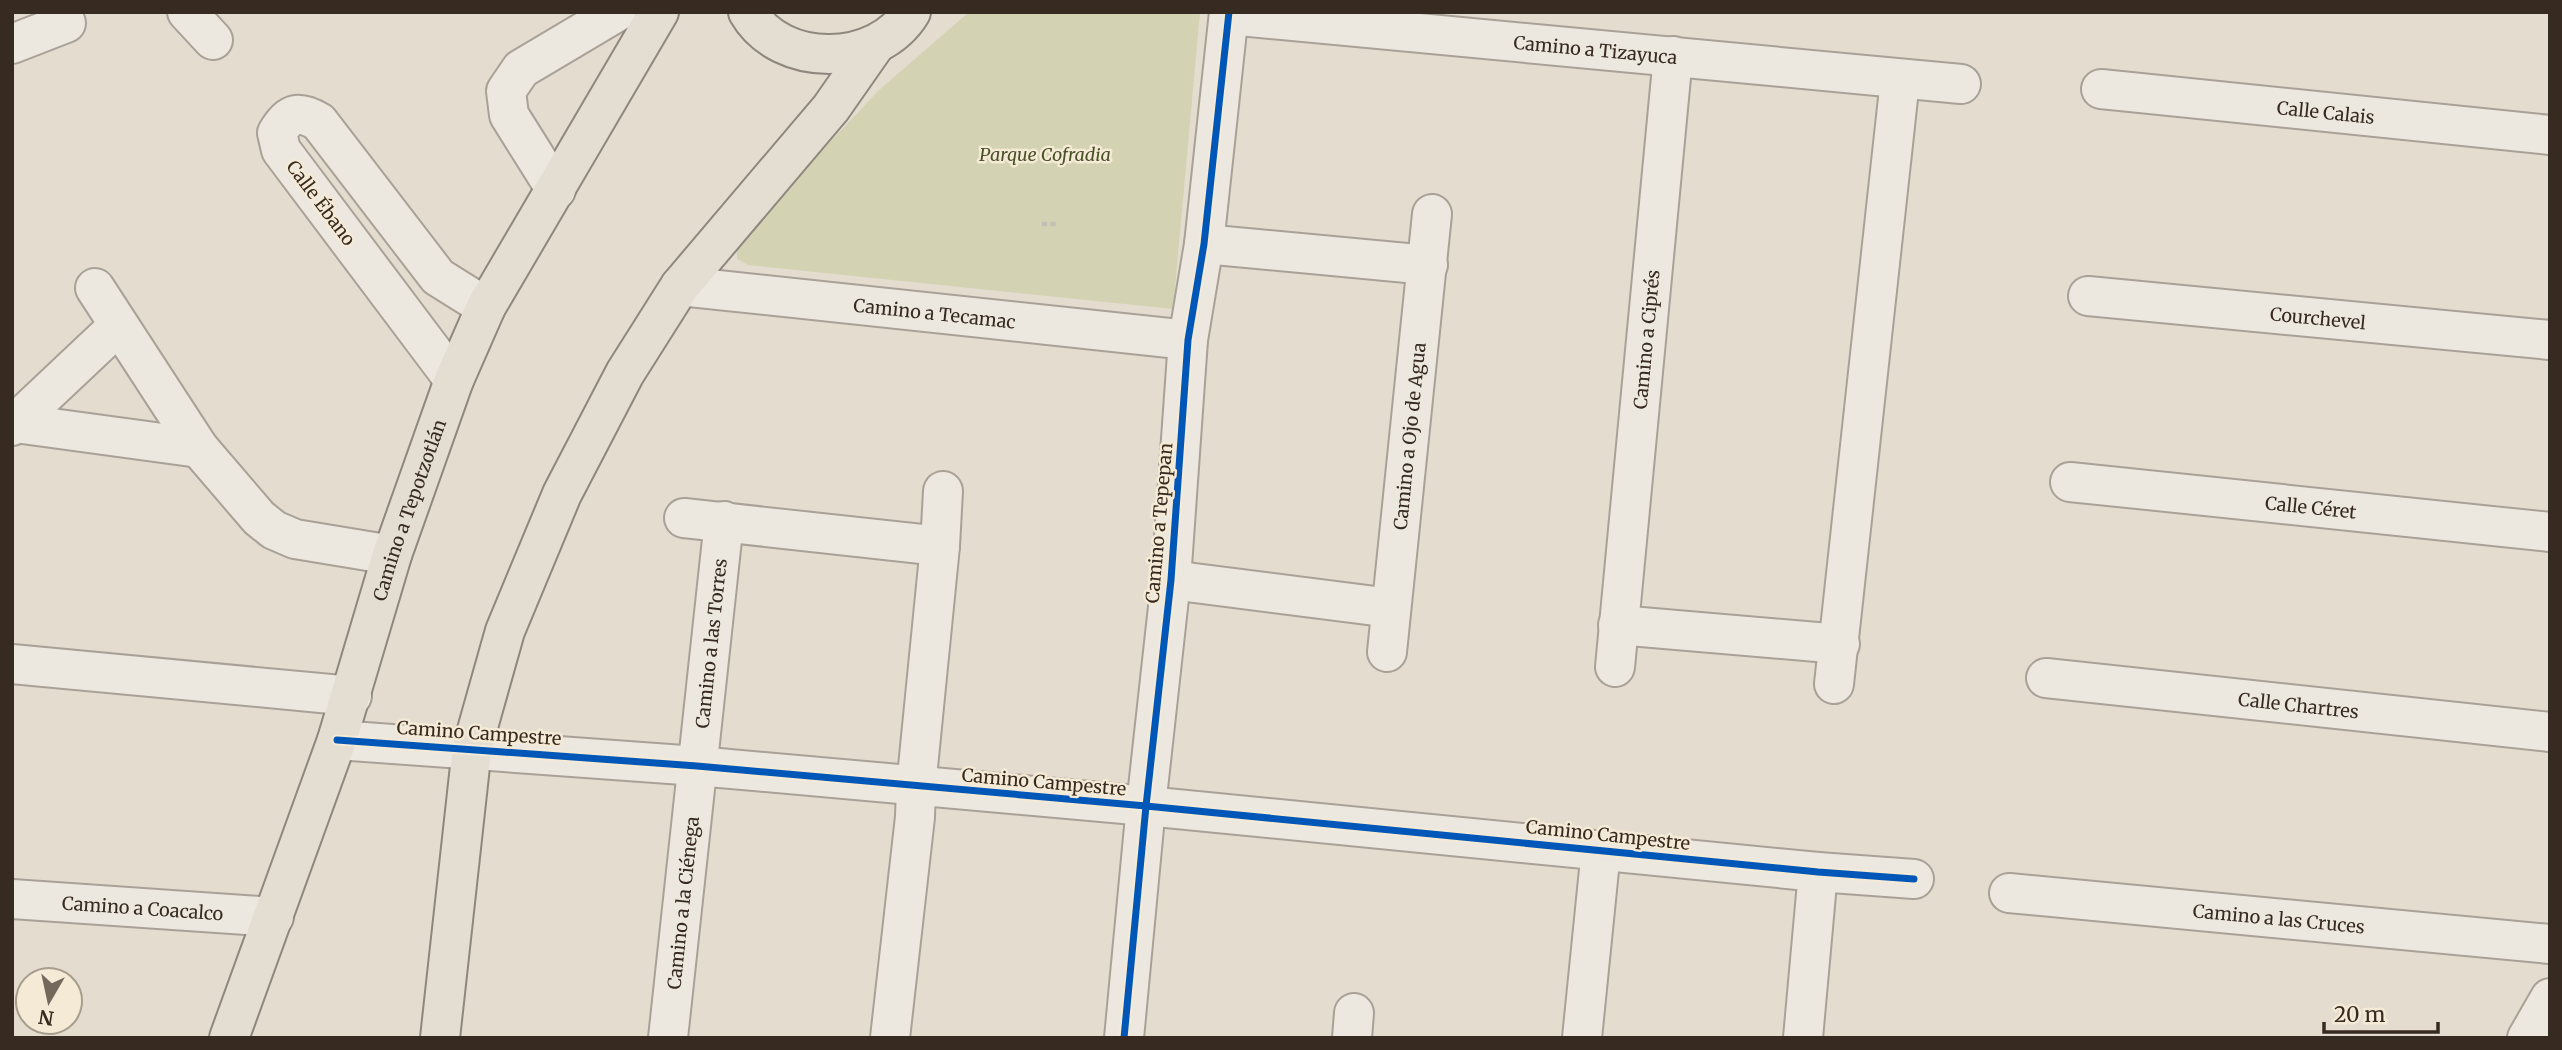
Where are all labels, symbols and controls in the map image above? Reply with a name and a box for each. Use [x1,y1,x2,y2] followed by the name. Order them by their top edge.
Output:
[1512,30,1679,69] street label: Camino a Tizayuca
[2276,96,2376,128] street label: Calle Calais
[979,143,1111,166] park label: Parque Cofradia
[281,156,361,250] street label: Calle Ébano
[1628,269,1664,410] street label: Camino a Ciprés
[852,293,1017,333] street label: Camino a Tecamac
[2269,302,2367,334] street label: Courchevel
[1388,341,1430,531] street label: Camino a Ojo de Agua
[367,416,451,604] street label: Camino a Tepotzotlán
[1141,442,1177,604] street label: Camino a Tepepan
[2264,491,2357,523] street label: Calle Céret
[690,557,731,729] street label: Camino a las Torres
[2237,687,2360,723] street label: Calle Chartres
[396,716,562,750] street label: Camino Campestre
[961,763,1127,801] street label: Camino Campestre
[662,815,703,991] street label: Camino a la Ciénega
[1525,815,1691,855] street label: Camino Campestre
[61,891,224,925] street label: Camino a Coacalco
[2192,899,2366,938] street label: Camino a las Cruces
[14,966,84,1036] north arrow
[2324,990,2438,1034] scale bar
[2334,1001,2386,1028] text: 20 m
[37,1005,56,1031] text: N

